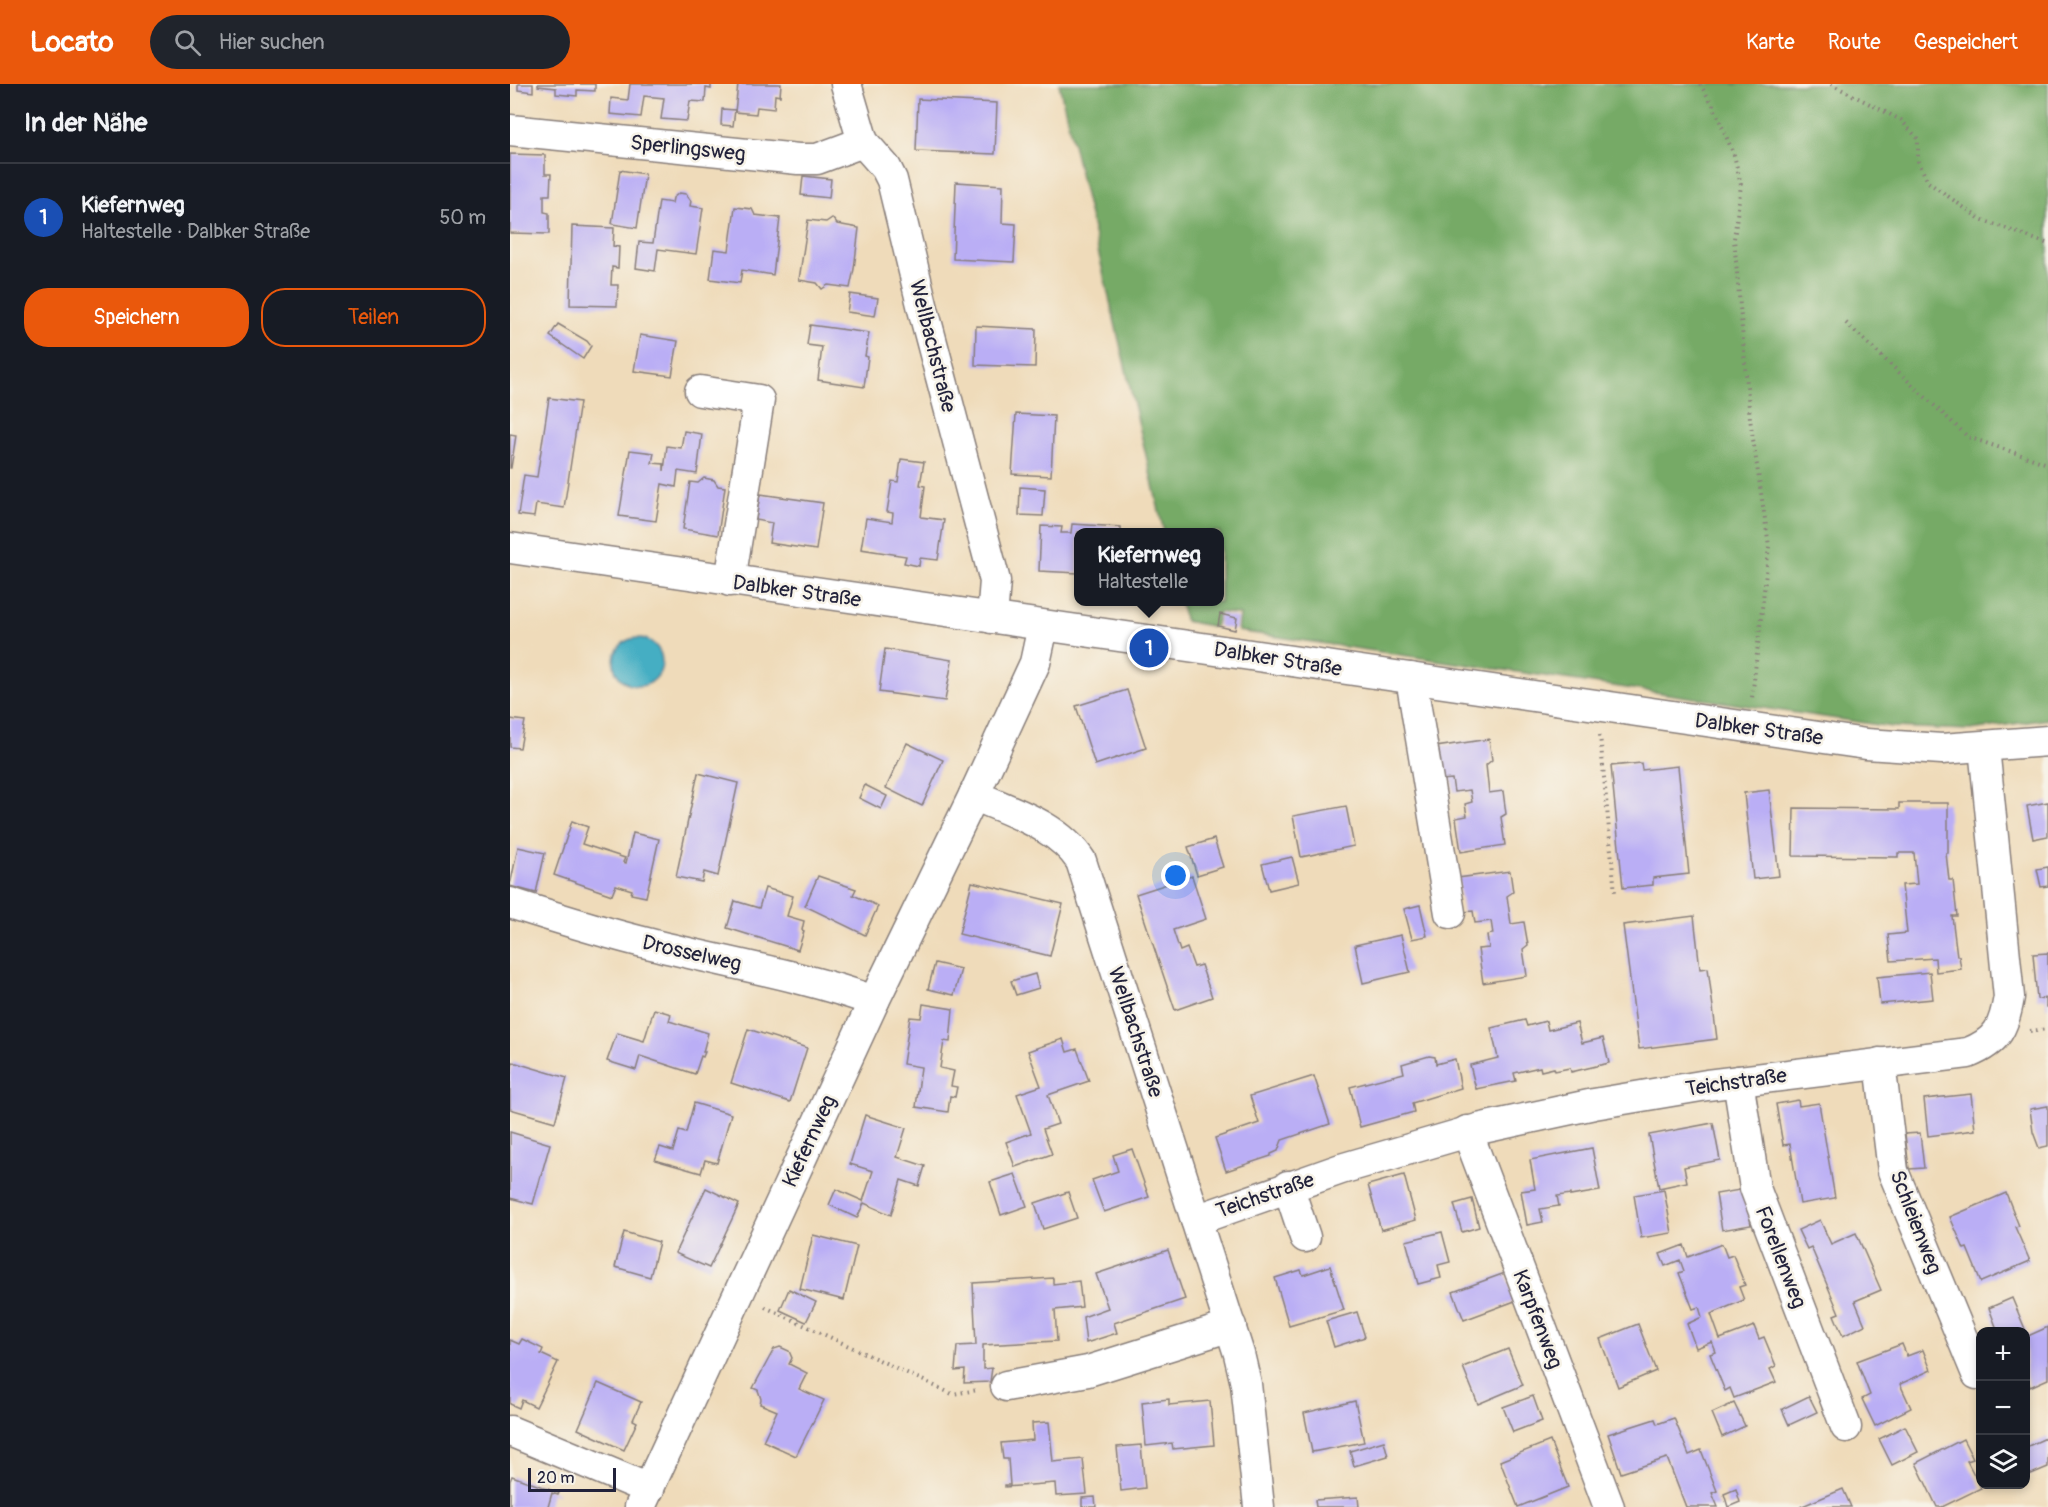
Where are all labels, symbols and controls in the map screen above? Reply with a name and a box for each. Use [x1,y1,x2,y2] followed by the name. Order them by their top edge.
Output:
[150,15,570,69] search box
[30,25,114,60] text: Locato
[171,26,204,59] icon: search
[219,28,325,56] text: Hier suchen
[1746,29,1795,56] text: Karte
[1828,29,1881,56] text: Route
[1914,29,2018,56] text: Gespeichert
[24,107,147,139] text: In der Nähe
[629,129,747,168] street label: Sperlingsweg
[81,191,185,219] text: Kiefernweg
[40,205,47,230] text: 1
[439,205,486,230] text: 50 m
[81,219,310,244] text: Haltestelle · Dalbker Straße
[903,277,962,416] street label: Wellbachstraße
[24,288,249,347] button: Speichern
[261,288,486,347] button: Teilen
[1074,528,1224,606] popup
[1097,541,1201,569] text: Kiefernweg
[731,569,863,614] street label: Dalbker Straße
[1097,569,1188,594] text: Haltestelle
[1130,626,1168,670] pin: 1
[1212,636,1344,683] street label: Dalbker Straße
[1693,707,1825,752] street label: Dalbker Straße
[1161,861,1190,890] your location
[640,929,744,978] street label: Drosselweg
[1102,963,1170,1102] street label: Wellbachstraße
[1684,1062,1789,1103] street label: Teichstraße
[776,1091,843,1192] street label: Kiefernweg
[1213,1166,1318,1225] street label: Teichstraße
[1883,1167,1948,1278] street label: Schleienweg
[1749,1202,1812,1312] street label: Forellenweg
[1506,1266,1569,1373] street label: Karpfenweg
[1976,1327,2030,1489] map controls
[1976,1327,2030,1381] button: +
[1976,1381,2030,1435] button: −
[1976,1435,2030,1489] button: layers
[528,1465,616,1492] scale bar
[537,1468,575,1488] text: 20 m

